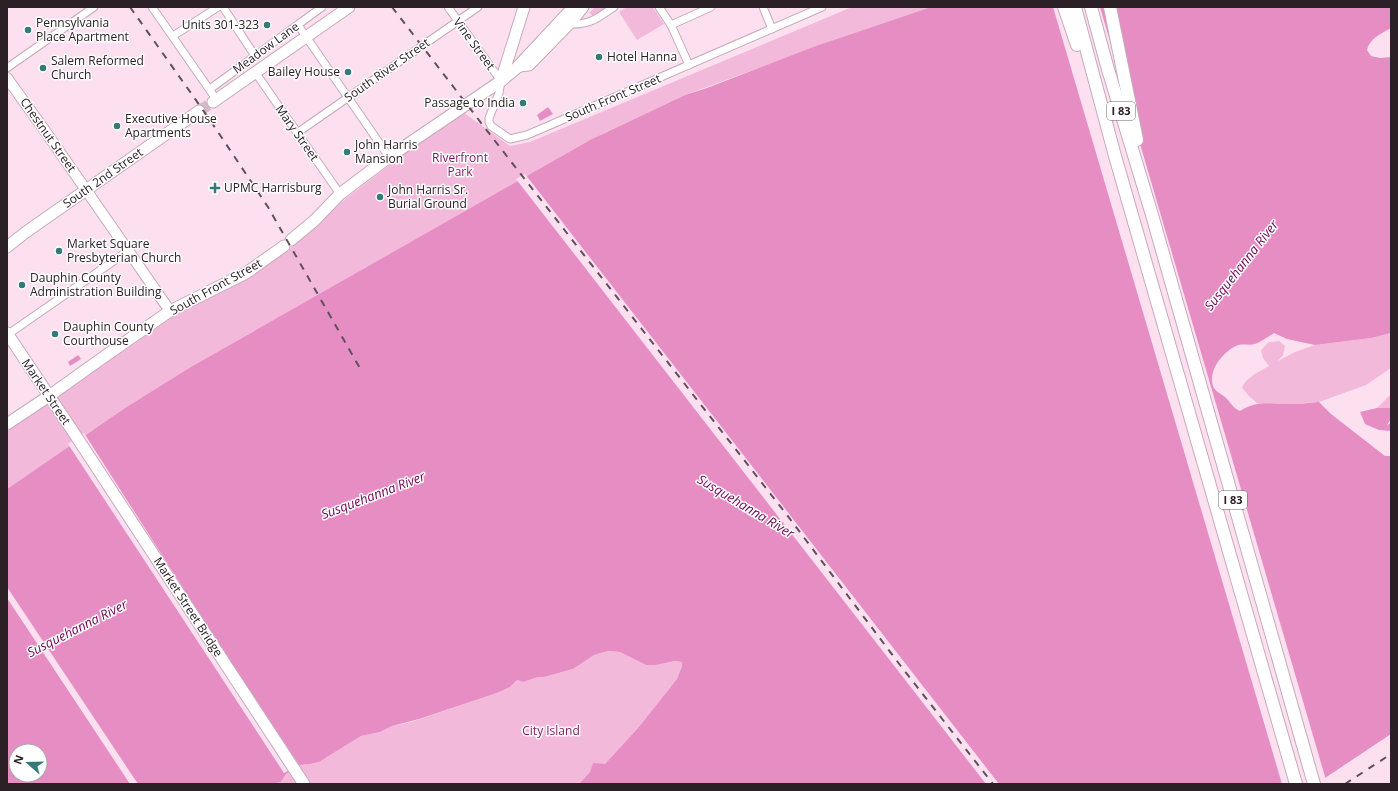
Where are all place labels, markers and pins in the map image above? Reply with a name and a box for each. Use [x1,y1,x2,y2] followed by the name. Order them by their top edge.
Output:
[36,14,129,45] place label: Pennsylvania Place Apartment
[182,16,259,33] place label: Units 301-323
[262,20,272,30] marker: Units 301-323
[23,25,33,35] marker: Pennsylvania Place Apartment
[607,48,677,65] place label: Hotel Hanna
[51,52,144,83] place label: Salem Reformed Church
[594,52,604,62] marker: Hotel Hanna
[38,63,48,73] marker: Salem Reformed Church
[268,63,340,80] place label: Bailey House
[343,67,353,77] marker: Bailey House
[424,94,515,111] place label: Passage to India
[518,98,528,108] marker: Passage to India
[125,110,217,141] place label: Executive House Apartments
[112,121,122,131] marker: Executive House Apartments
[354,136,418,167] place label: John Harris Mansion
[342,147,352,157] marker: John Harris Mansion
[224,179,322,196] place label: UPMC Harrisburg
[387,181,468,212] place label: John Harris Sr. Burial Ground
[209,182,221,194] marker: UPMC Harrisburg
[375,192,385,202] marker: John Harris Sr. Burial Ground
[67,235,181,266] place label: Market Square Presbyterian Church
[54,246,64,256] marker: Market Square Presbyterian Church
[30,269,162,300] place label: Dauphin County Administration Building
[17,280,27,290] marker: Dauphin County Administration Building
[63,318,155,349] place label: Dauphin County Courthouse
[50,329,60,339] marker: Dauphin County Courthouse

